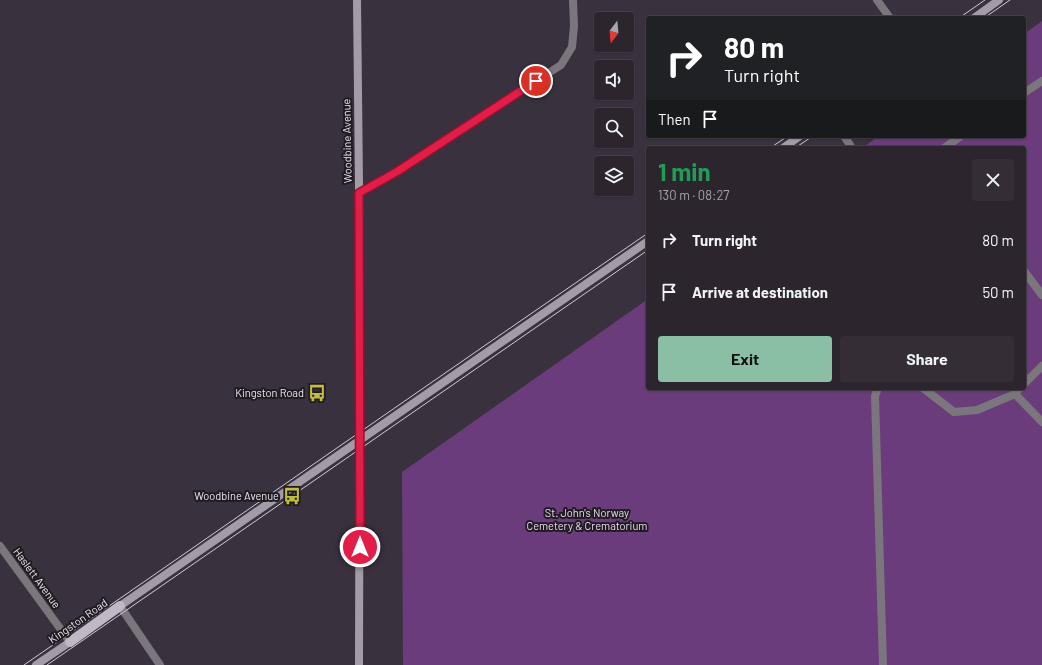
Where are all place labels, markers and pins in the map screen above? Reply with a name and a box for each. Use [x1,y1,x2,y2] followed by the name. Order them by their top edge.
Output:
[519,64,553,98] pin
[307,383,327,403] bus stop icon: Kingston Road
[235,386,304,399] place label: Kingston Road
[282,486,302,506] bus stop icon: Woodbine Avenue
[194,489,279,502] place label: Woodbine Avenue

